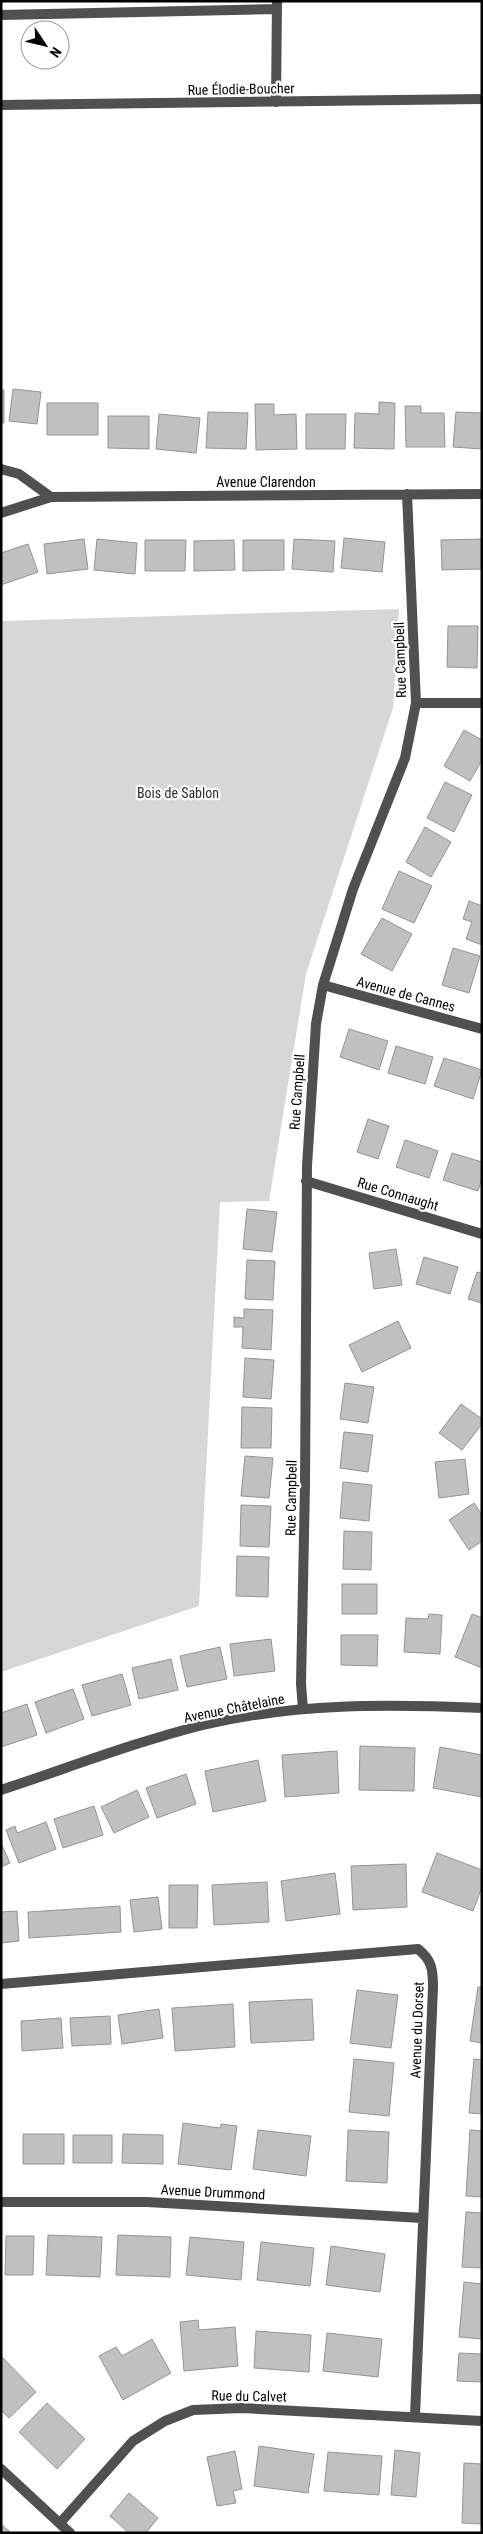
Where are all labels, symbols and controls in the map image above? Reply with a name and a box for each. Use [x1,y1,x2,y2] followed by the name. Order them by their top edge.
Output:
[20,20,70,70] north arrow
[47,44,65,61] text: N
[187,79,295,98] street label: Rue Élodie-Boucher
[216,474,316,490] street label: Avenue Clarendon
[391,622,409,698] street label: Rue Campbell
[137,785,219,801] park label: Bois de Sablon
[355,973,457,1015] street label: Avenue de Cannes
[286,1054,308,1130] street label: Rue Campbell
[356,1174,440,1214] street label: Rue Connaught
[282,1460,300,1536] street label: Rue Campbell
[182,1690,286,1726] street label: Avenue Châtelaine
[407,1981,427,2079] street label: Avenue du Dorset
[160,2181,266,2203] street label: Avenue Drummond
[211,2387,287,2405] street label: Rue du Calvet

